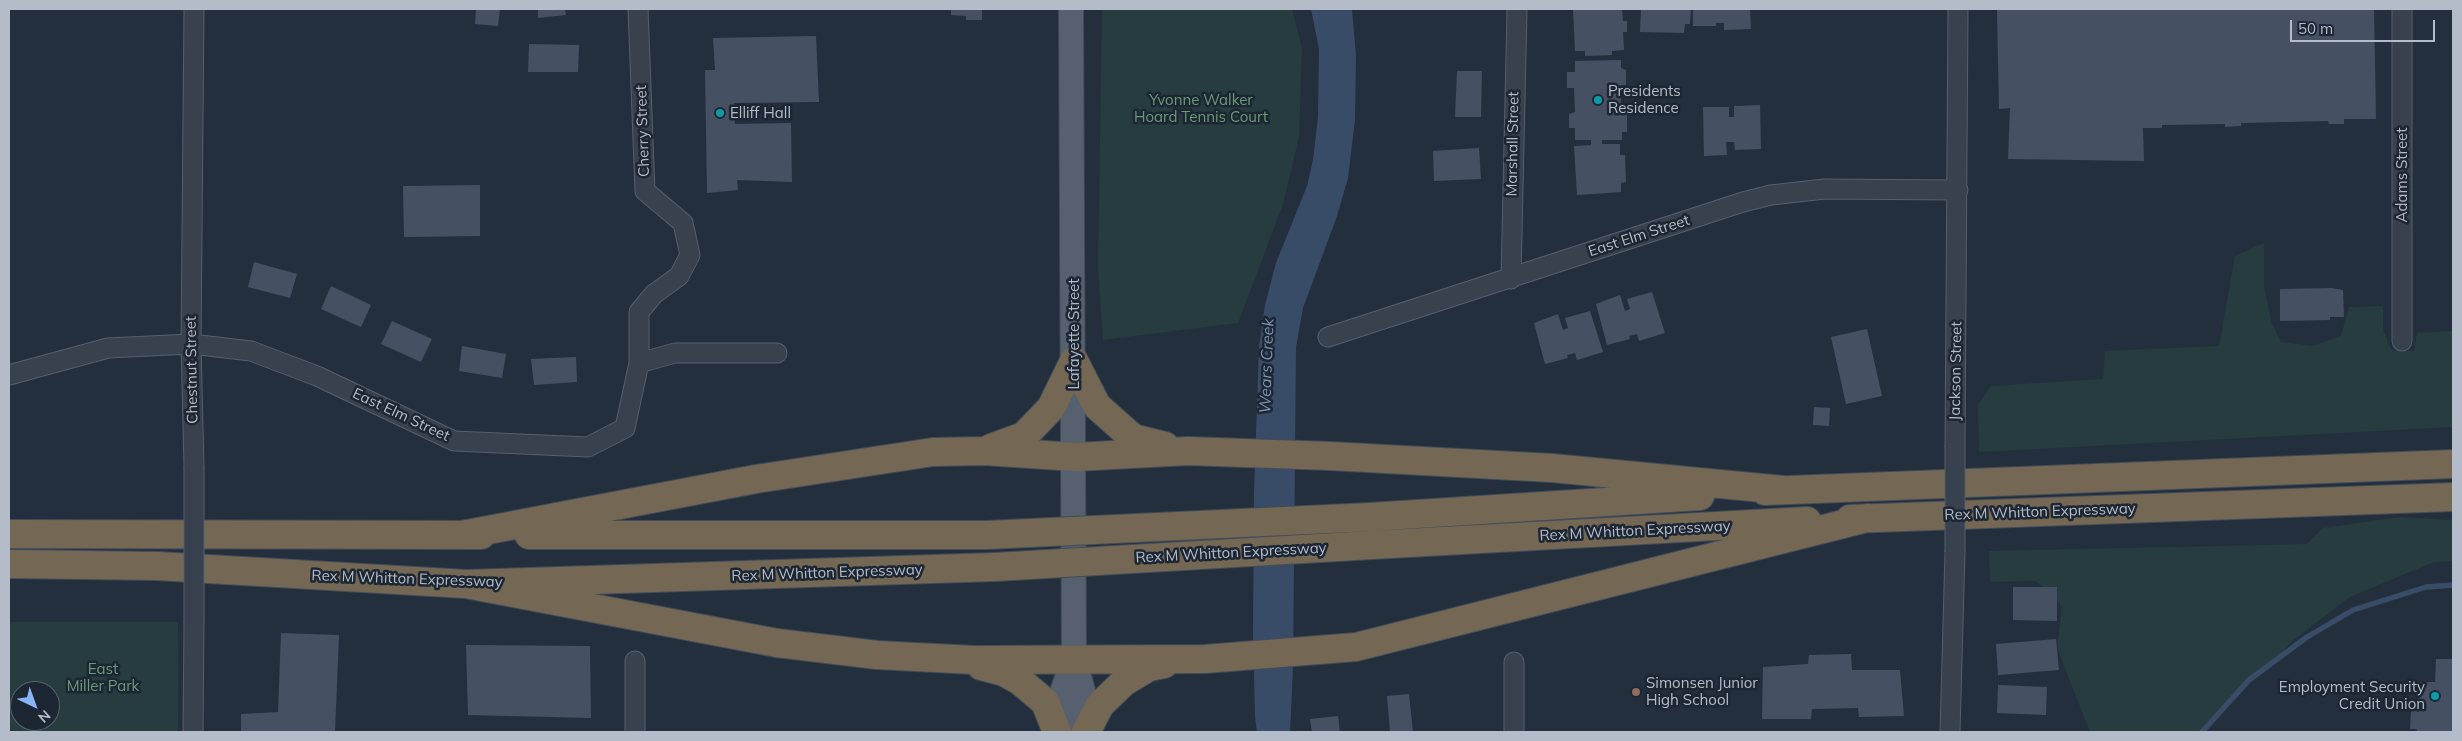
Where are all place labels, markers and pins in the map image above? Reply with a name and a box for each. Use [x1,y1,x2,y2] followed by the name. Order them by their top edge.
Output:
[1608,82,1681,117] place label: Presidents Residence
[1592,94,1604,106] marker: Presidents Residence
[730,104,791,122] place label: Elliff Hall
[714,107,726,119] marker: Elliff Hall
[1646,674,1758,709] place label: Simonsen Junior High School
[2279,678,2425,713] place label: Employment Security Credit Union
[1630,686,1642,698] marker: Simonsen Junior High School
[2429,690,2441,702] marker: Employment Security Credit Union

